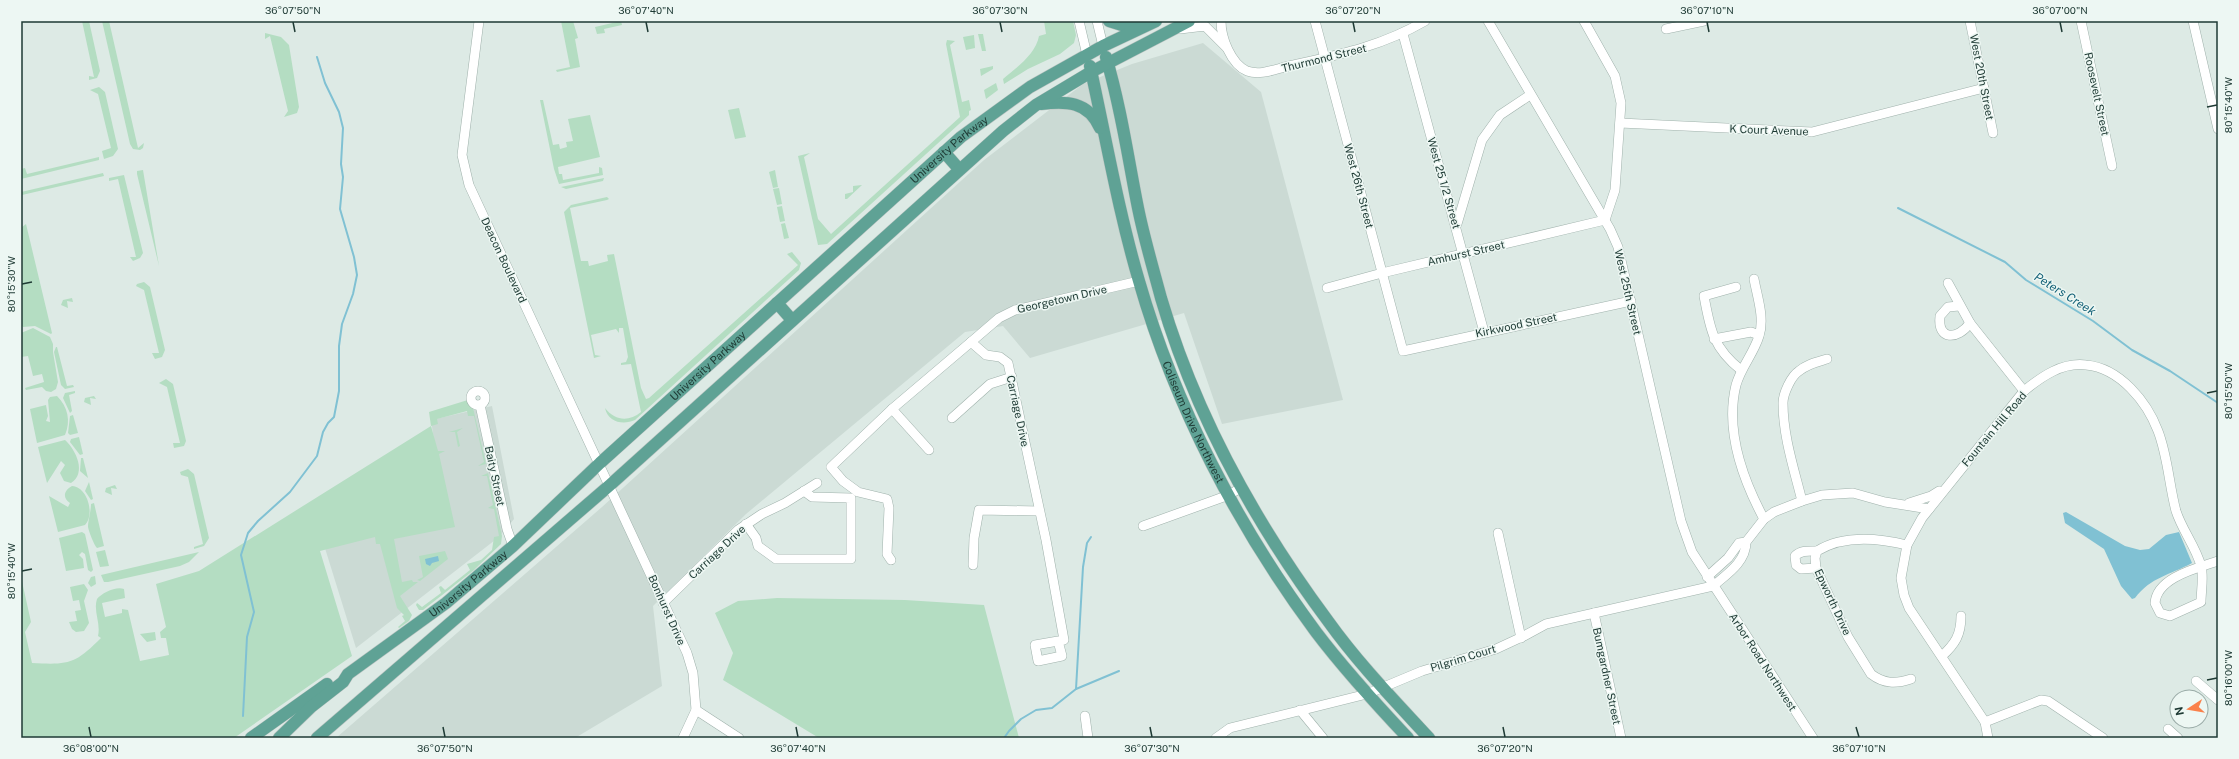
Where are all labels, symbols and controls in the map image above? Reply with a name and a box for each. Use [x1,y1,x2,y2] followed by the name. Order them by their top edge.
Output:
[265,4,321,16] text: 36°07'50"N
[618,4,674,16] text: 36°07'40"N
[972,4,1028,16] text: 36°07'30"N
[1325,4,1381,16] text: 36°07'20"N
[1680,4,1734,16] text: 36°07'10"N
[2032,4,2088,16] text: 36°07'00"N
[1968,33,1996,121] street label: West 20th Street
[1280,42,1368,74] street label: Thurmond Street
[2082,51,2112,137] street label: Roosevelt Street
[2222,76,2234,133] text: 80°15'40"W
[908,113,990,186] street label: University Parkway
[1729,123,1809,137] street label: K Court Avenue
[1425,136,1463,230] street label: West 25 1/2 Street
[1342,142,1376,230] street label: West 26th Street
[479,216,529,304] street label: Deacon Boulevard
[1426,238,1506,268] street label: Amhurst Street
[1612,248,1644,336] street label: West 25th Street
[5,255,17,312] text: 80°15'30"W
[2032,270,2099,319] water label: Peters Creek
[1016,283,1108,315] street label: Georgetown Drive
[1474,310,1558,340] street label: Kirkwood Street
[667,328,748,403] street label: University Parkway
[1160,359,1227,485] street label: Coliseum Drive Northwest
[2222,362,2234,419] text: 80°15'50"W
[1005,374,1031,448] street label: Carriage Drive
[1959,389,2029,469] street label: Fountain Hill Road
[483,445,507,507] street label: Baity Street
[686,523,748,581] street label: Carriage Drive
[5,542,17,599] text: 80°15'40"W
[427,548,510,619] street label: University Parkway
[1812,567,1854,637] street label: Epworth Drive
[646,573,688,647] street label: Bonhurst Drive
[1727,611,1799,713] street label: Arbor Road Northwest
[1591,627,1623,725] street label: Bumgardner Street
[1429,642,1497,674] street label: Pilgrim Court
[2222,650,2234,706] text: 80°16'00"W
[2169,689,2209,729] north arrow
[2172,706,2186,717] text: N
[63,742,119,754] text: 36°08'00"N
[417,742,473,754] text: 36°07'50"N
[770,742,826,754] text: 36°07'40"N
[1124,742,1180,754] text: 36°07'30"N
[1477,742,1533,754] text: 36°07'20"N
[1832,742,1886,754] text: 36°07'10"N

